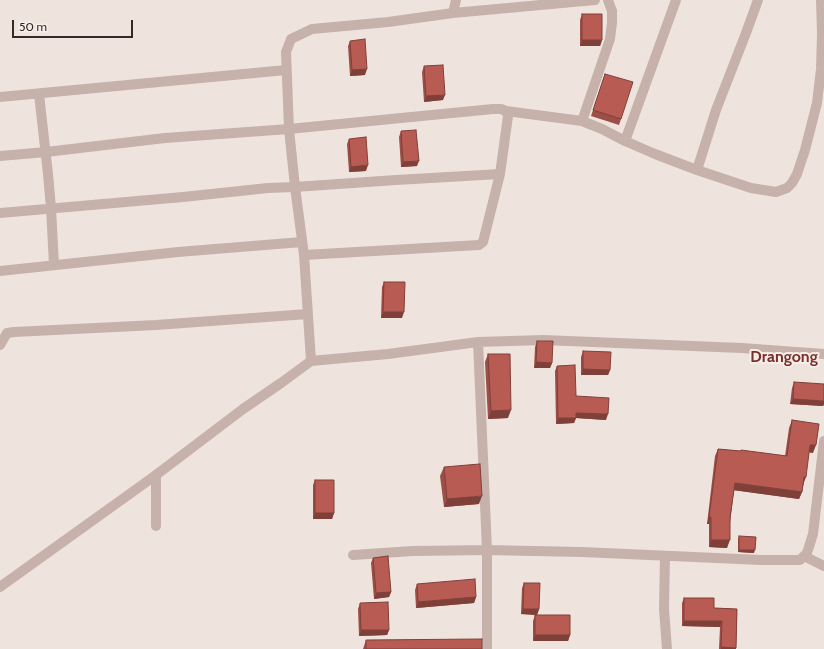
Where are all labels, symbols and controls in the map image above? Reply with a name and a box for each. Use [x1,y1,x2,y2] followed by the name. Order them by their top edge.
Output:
[14,12,135,38] scale bar
[19,19,47,34] text: 50 m
[750,347,818,367] district label: Drangong

